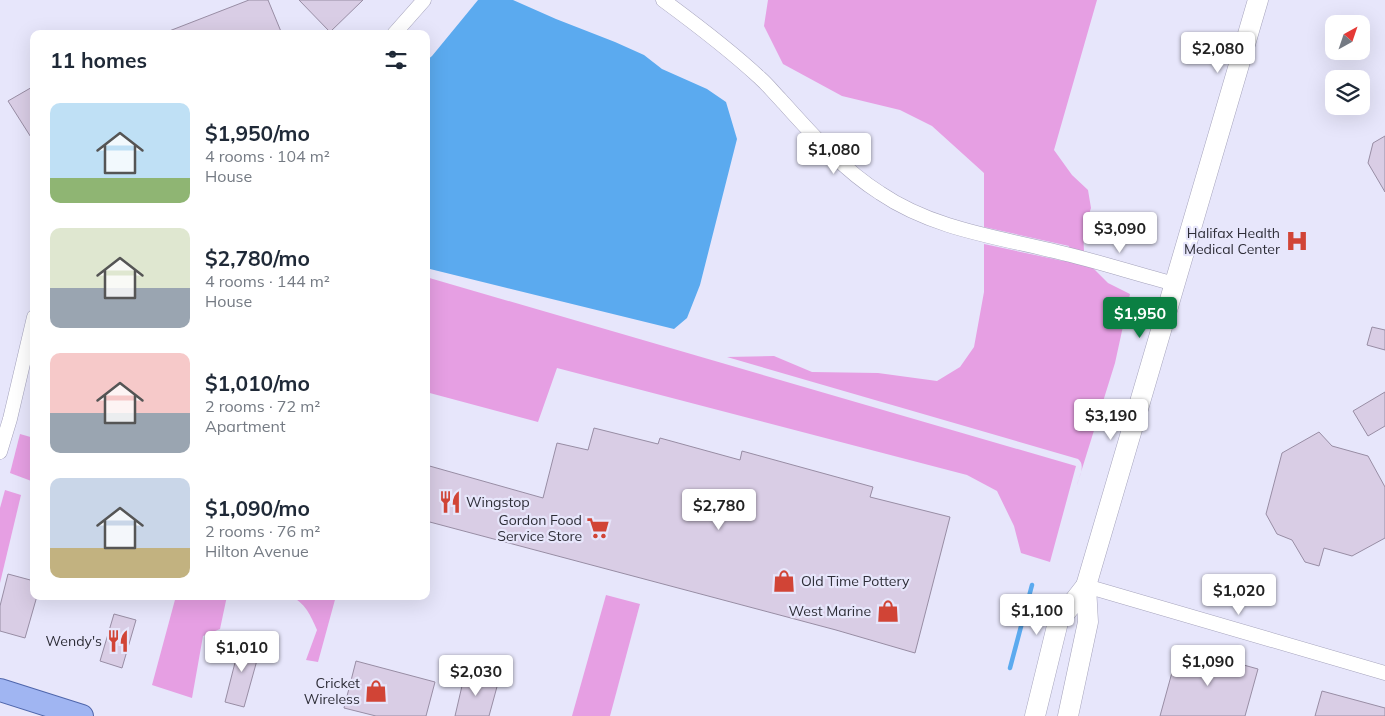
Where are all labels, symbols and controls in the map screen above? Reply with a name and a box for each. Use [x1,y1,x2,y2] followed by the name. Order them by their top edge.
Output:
[1325,15,1370,60] north arrow
[1325,15,1370,115] map controls
[1177,32,1259,74] pin: $2,080
[1192,38,1244,58] text: $2,080
[382,46,410,74] icon: filters
[50,47,147,73] text: 11 homes
[1325,70,1370,115] button: layers
[205,120,310,146] text: $1,950/mo
[90,123,150,183] icon: home
[793,132,875,175] pin: $1,080
[808,139,860,159] text: $1,080
[205,146,330,166] text: 4 rooms · 104 m²
[205,166,252,186] text: House
[1079,212,1161,254] pin: $3,090
[1094,218,1146,238] text: $3,090
[1184,224,1281,258] place label: Halifax Health Medical Center
[1284,228,1310,254] hospital icon: Halifax Health Medical Center
[205,245,310,271] text: $2,780/mo
[90,248,150,308] icon: home
[205,271,330,291] text: 4 rooms · 144 m²
[205,291,252,311] text: House
[1099,296,1181,339] pin: $1,950
[1114,303,1166,323] text: $1,950
[205,370,310,396] text: $1,010/mo
[90,373,150,433] icon: home
[205,396,320,416] text: 2 rooms · 72 m²
[1070,398,1152,441] pin: $3,190
[1085,405,1137,425] text: $3,190
[205,416,286,436] text: Apartment
[678,488,760,531] pin: $2,780
[437,489,463,515] restaurant icon: Wingstop
[466,493,530,511] place label: Wingstop
[205,495,310,521] text: $1,090/mo
[693,495,745,515] text: $2,780
[90,498,150,558] icon: home
[497,511,582,545] place label: Gordon Food Service Store
[585,515,611,541] supermarket icon: Gordon Food Service Store
[205,521,320,541] text: 2 rooms · 76 m²
[205,541,309,561] text: Hilton Avenue
[771,568,797,594] shop icon: Old Time Pottery
[801,572,910,590] place label: Old Time Pottery
[1198,574,1280,616] pin: $1,020
[1213,580,1265,600] text: $1,020
[996,594,1078,636] pin: $1,100
[875,598,901,624] shop icon: West Marine
[1011,600,1063,620] text: $1,100
[789,602,871,620] place label: West Marine
[105,628,131,654] restaurant icon: Wendy's
[201,630,283,673] pin: $1,010
[46,632,102,650] place label: Wendy's
[216,637,268,657] text: $1,010
[1167,644,1249,687] pin: $1,090
[1182,651,1234,671] text: $1,090
[435,654,517,697] pin: $2,030
[450,661,502,681] text: $2,030
[304,674,360,708] place label: Cricket Wireless
[363,678,389,704] shop icon: Cricket Wireless

